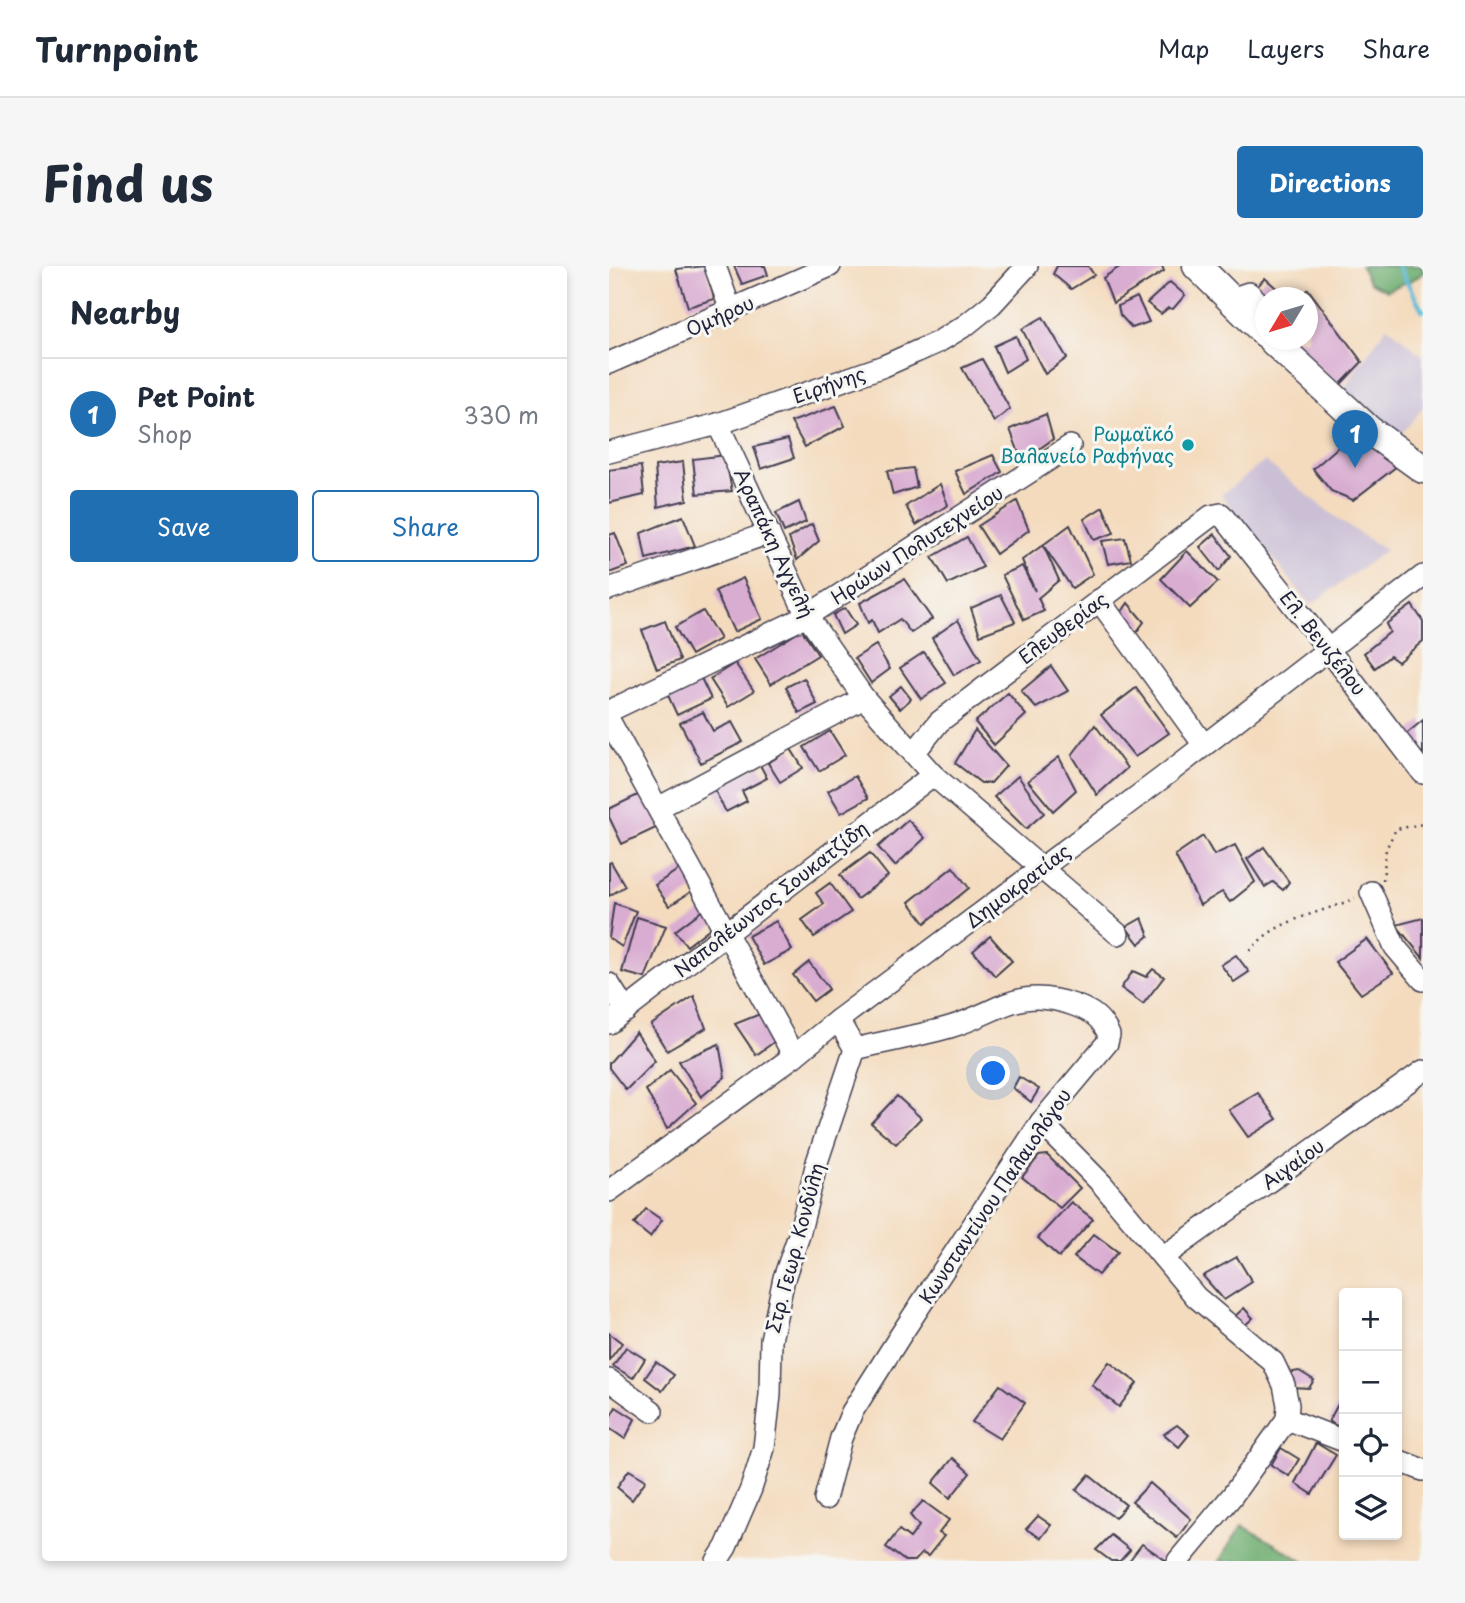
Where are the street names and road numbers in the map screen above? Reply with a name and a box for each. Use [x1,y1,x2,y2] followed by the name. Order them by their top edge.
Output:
[681,288,758,342] street label: Ομήρου
[789,359,869,410] street label: Ειρήνης
[728,463,822,622] street label: Αραπάκη Αγγελή
[825,478,1008,611] street label: Ηρώων Πολυτεχνείου
[1012,584,1113,670] street label: Ελευθερίας
[1274,584,1374,701] street label: Ελ. Βενιζέλου
[668,814,873,983] street label: Ναπολέωντος Σουκατζίδη
[959,837,1076,934] street label: Δημοκρατίας
[911,1082,1077,1309] street label: Κωνσταντίνου Παλαιολόγου
[1255,1131,1329,1195] street label: Αιγαίου
[758,1160,830,1336] street label: Στρ. Γεωρ. Κονδύλη

